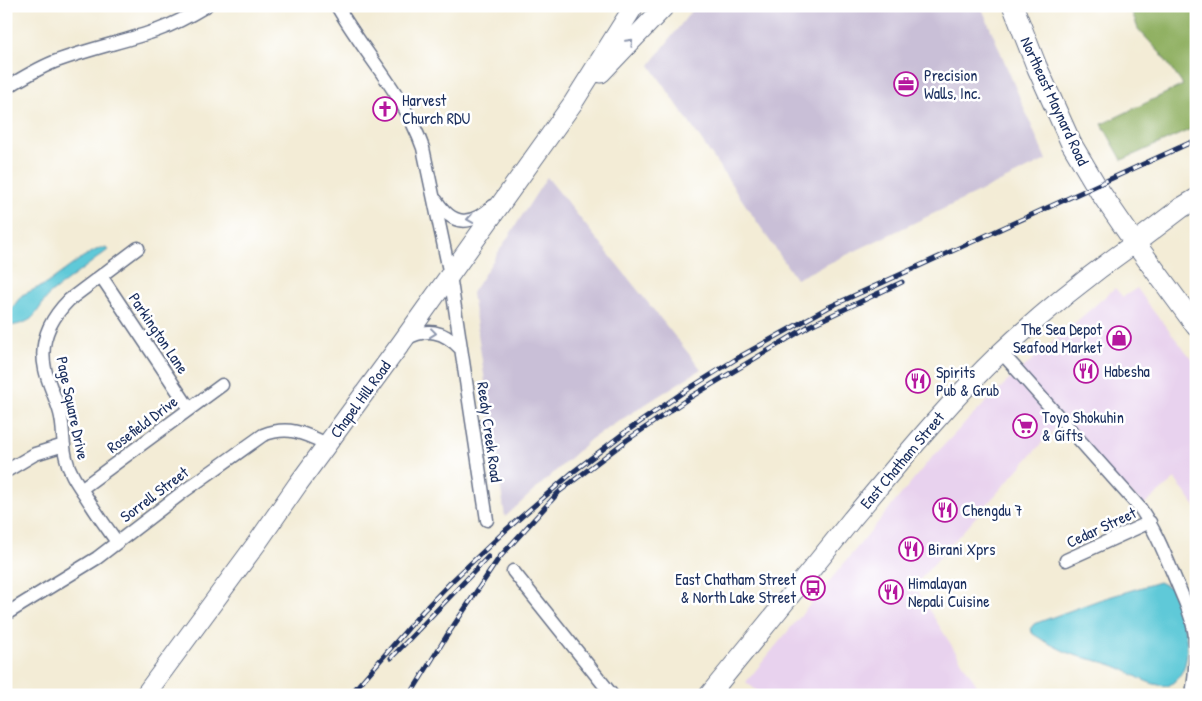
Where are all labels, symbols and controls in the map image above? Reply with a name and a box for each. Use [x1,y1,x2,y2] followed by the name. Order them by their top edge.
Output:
[1016,33,1094,169] street label: Northeast Maynard Road
[624,39,633,48] one-way arrow
[924,64,981,104] place label: Precision Walls, Inc.
[893,71,919,97] office icon: Precision Walls, Inc.
[402,89,471,129] place label: Harvest Church RDU
[372,96,398,122] church icon: Harvest Church RDU
[465,213,474,223] one-way arrow
[124,288,195,378] street label: Parkington Lane
[1013,318,1102,358] place label: The Sea Depot Seafood Market
[1106,325,1132,351] shop icon: The Sea Depot Seafood Market
[430,327,438,338] one-way arrow
[51,354,95,462] street label: Page Square Drive
[324,356,396,442] street label: Chapel Hill Road
[1073,358,1099,384] restaurant icon: Habesha
[1104,360,1150,382] place label: Habesha
[936,361,999,401] place label: Spirits Pub & Grub
[905,368,931,394] restaurant icon: Spirits Pub & Grub
[472,381,508,483] street label: Reedy Creek Road
[102,390,182,458] street label: Rosefield Drive
[855,406,950,513] street label: East Chatham Street
[1042,406,1124,446] place label: Toyo Shokuhin & Gifts
[1012,413,1038,439] supermarket icon: Toyo Shokuhin & Gifts
[115,461,193,527] street label: Sorrell Street
[932,497,958,523] restaurant icon: Chengdu 7
[962,499,1023,521] place label: Chengdu 7
[1062,501,1140,553] street label: Cedar Street
[898,536,924,562] restaurant icon: Birani Xprs
[928,538,995,560] place label: Birani Xprs
[675,568,796,608] place label: East Chatham Street & North Lake Street
[908,572,990,612] place label: Himalayan Nepali Cuisine
[800,575,826,601] bus stop icon: East Chatham Street & North Lake Street
[878,579,904,605] restaurant icon: Himalayan Nepali Cuisine

